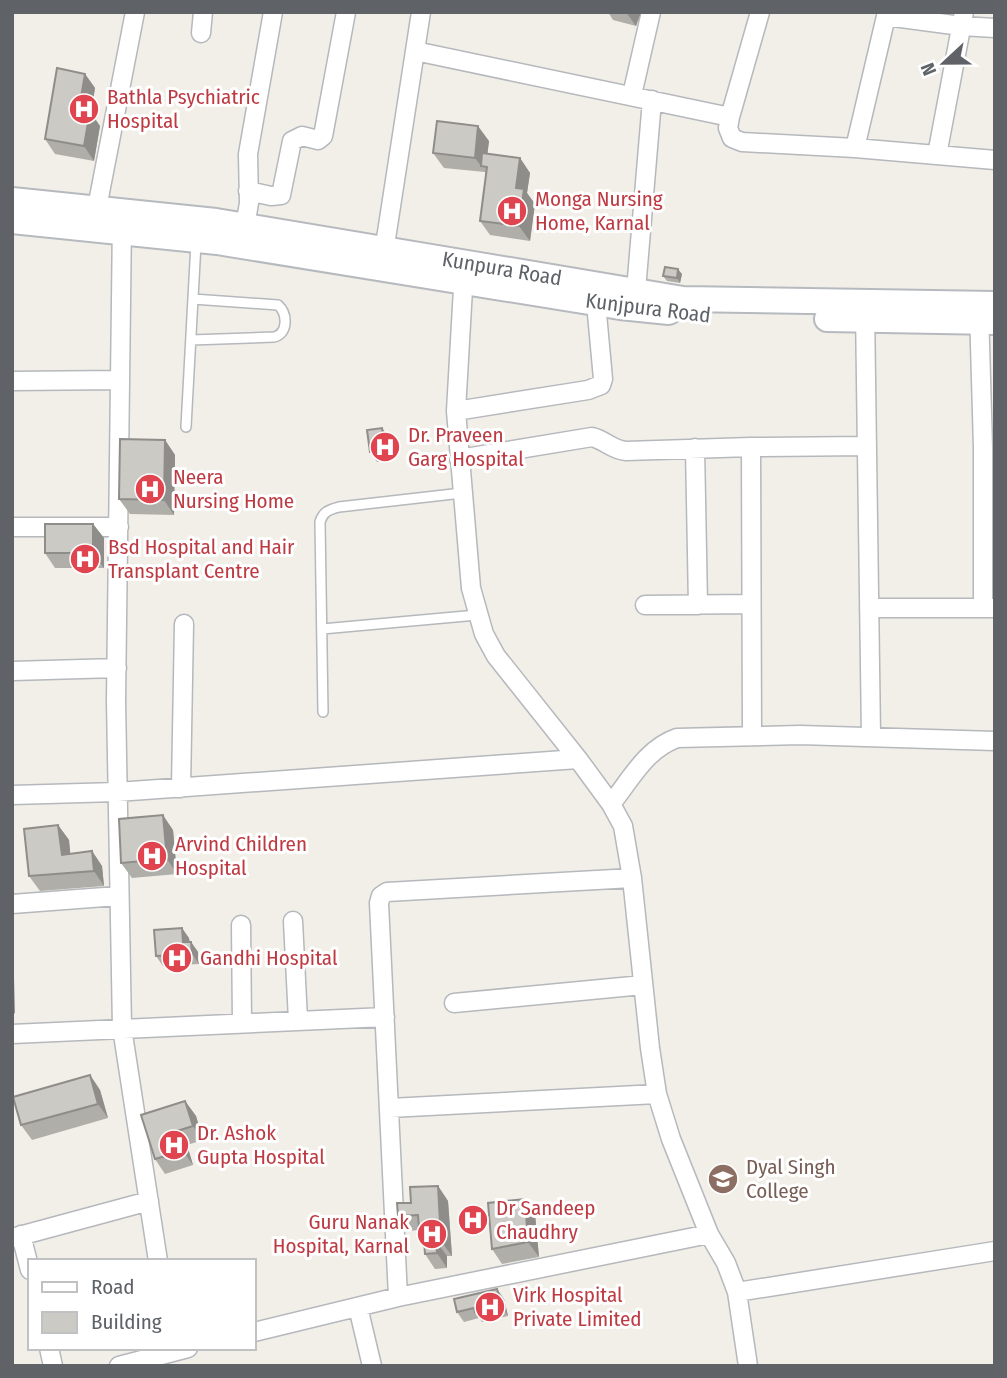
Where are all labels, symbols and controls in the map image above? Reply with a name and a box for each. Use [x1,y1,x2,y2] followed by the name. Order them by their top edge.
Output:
[909,28,979,98] north arrow
[916,60,941,79] text: N
[107,84,260,134] place label: Bathla Psychiatric Hospital
[67,92,101,126] hospital icon: Bathla Psychiatric Hospital
[535,186,663,236] place label: Monga Nursing Home, Karnal
[495,194,529,228] hospital icon: Monga Nursing Home, Karnal
[440,246,564,292] street label: Kunpura Road
[584,287,712,329] street label: Kunjpura Road
[408,422,524,472] place label: Dr. Praveen Garg Hospital
[368,430,402,464] hospital icon: Dr. Praveen Garg Hospital
[173,464,294,514] place label: Neera Nursing Home
[133,472,167,506] hospital icon: Neera Nursing Home
[108,534,295,584] place label: Bsd Hospital and Hair Transplant Centre
[68,542,102,576] hospital icon: Bsd Hospital and Hair Transplant Centre
[175,831,307,881] place label: Arvind Children Hospital
[135,839,169,873] hospital icon: Arvind Children Hospital
[160,941,194,975] hospital icon: Gandhi Hospital
[200,945,338,971] place label: Gandhi Hospital
[197,1120,325,1170] place label: Dr. Ashok Gupta Hospital
[157,1128,191,1162] hospital icon: Dr. Ashok Gupta Hospital
[746,1154,836,1204] place label: Dyal Singh College
[706,1162,740,1196] school or university icon: Dyal Singh College
[496,1195,595,1245] place label: Dr Sandeep Chaudhry
[456,1203,490,1237] hospital icon: Dr Sandeep Chaudhry
[273,1209,409,1259] place label: Guru Nanak Hospital, Karnal
[415,1217,449,1251] hospital icon: Guru Nanak Hospital, Karnal
[28,1259,256,1350] legend
[91,1274,135,1300] text: Road
[513,1282,642,1332] place label: Virk Hospital Private Limited
[473,1290,507,1324] hospital icon: Virk Hospital Private Limited
[91,1309,162,1335] text: Building

